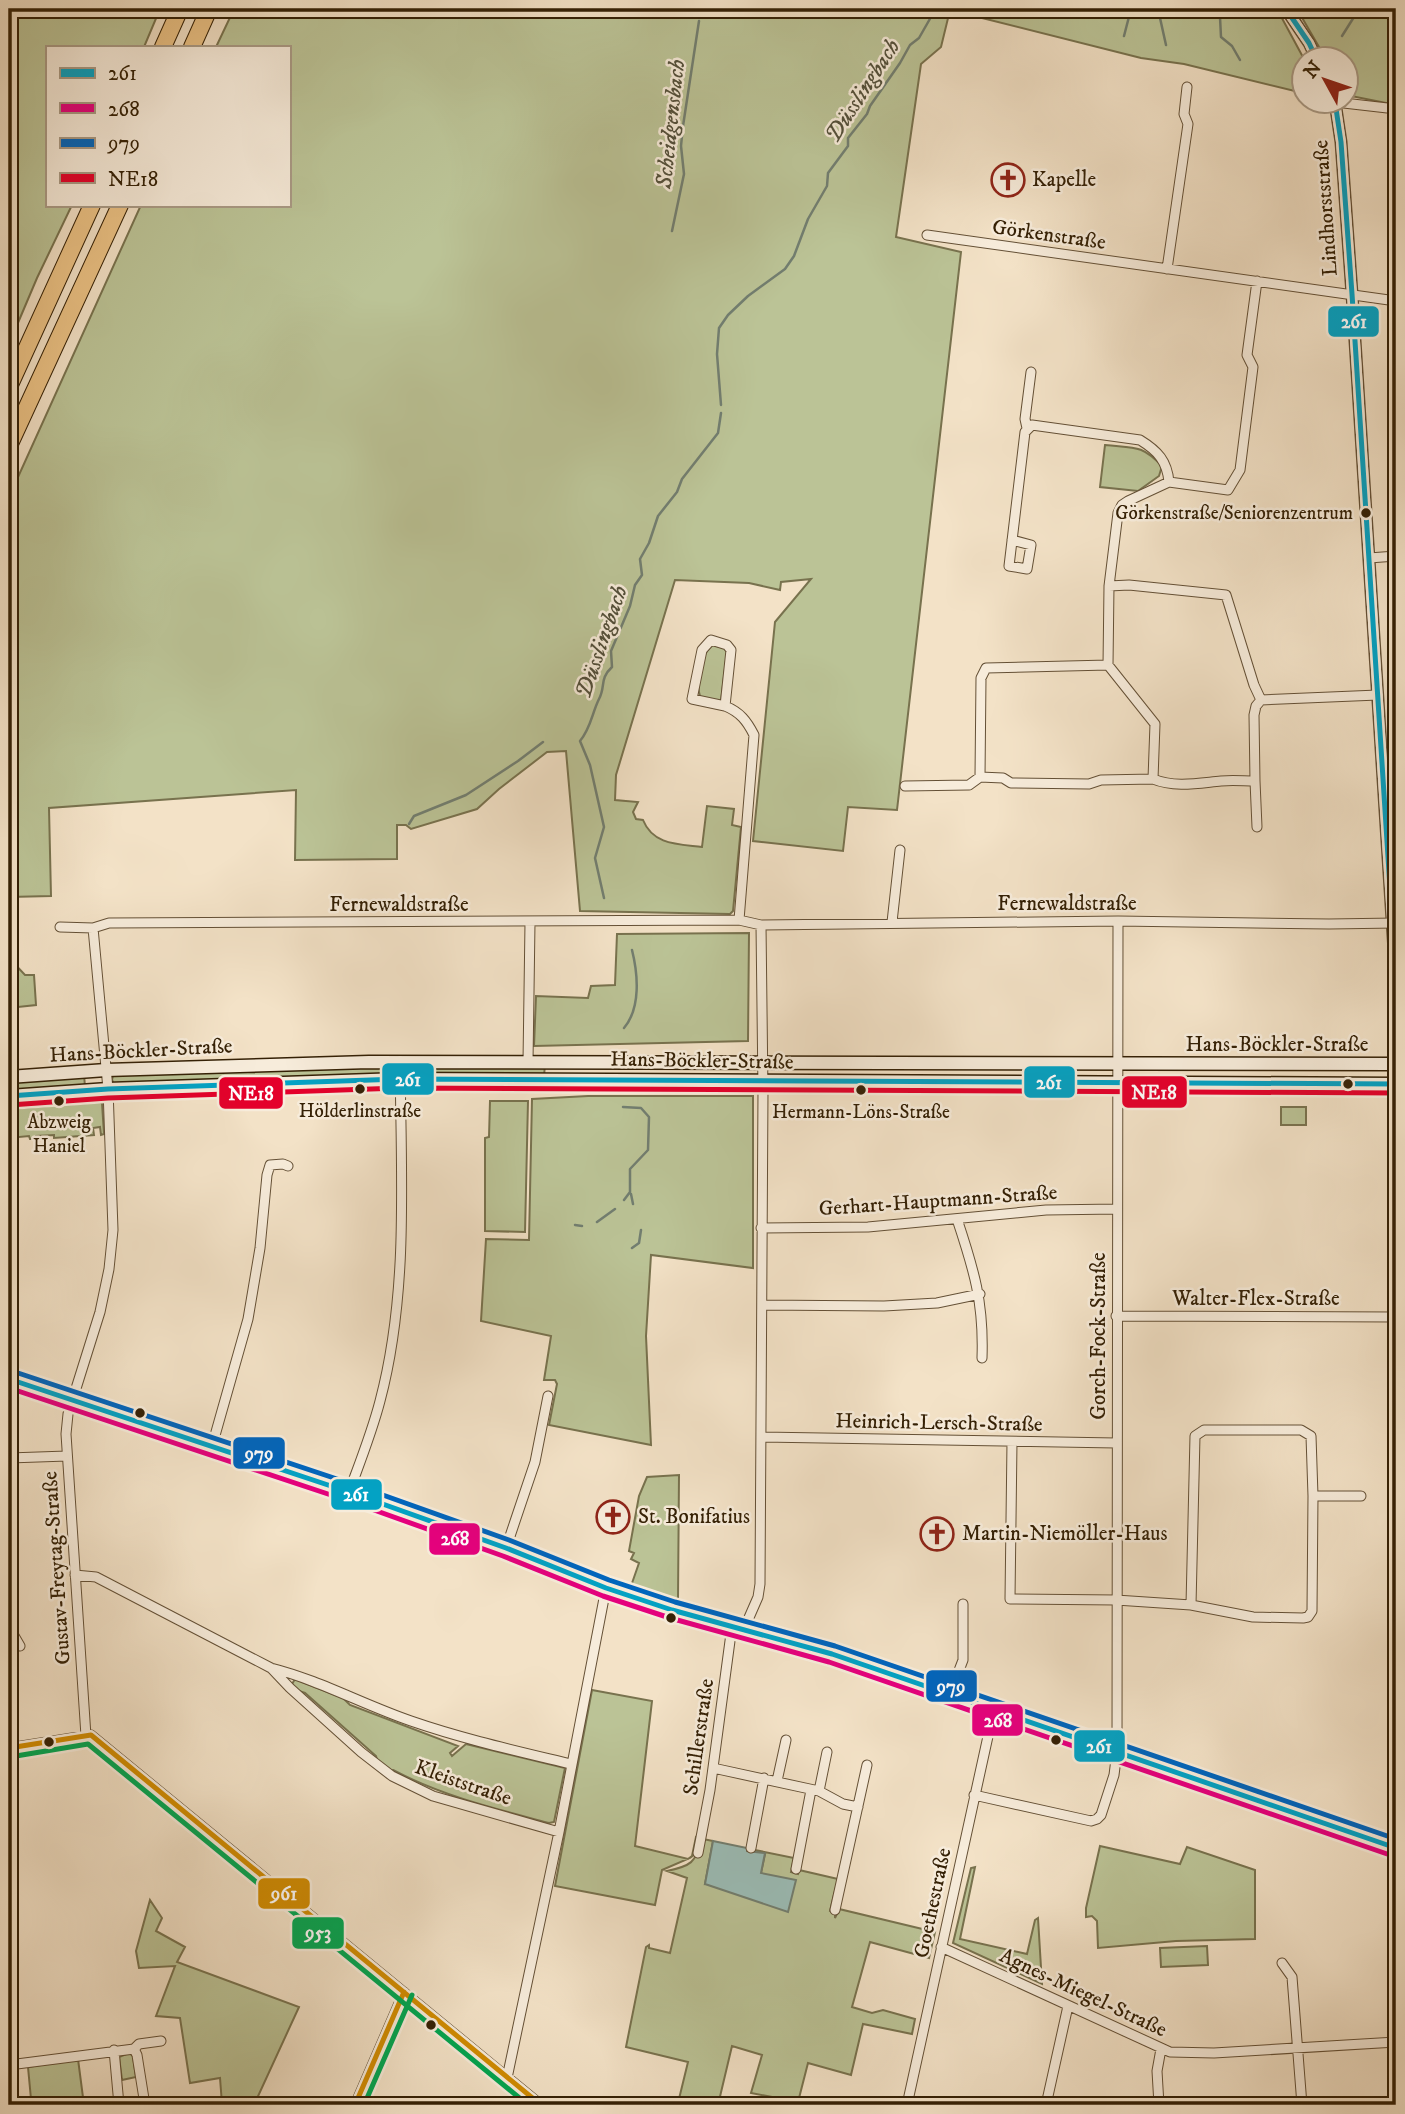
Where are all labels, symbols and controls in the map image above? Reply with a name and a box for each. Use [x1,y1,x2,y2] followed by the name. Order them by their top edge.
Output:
[819,34,907,148] water label: Düsslingbach
[46,46,290,206] legend
[1290,46,1360,116] north arrow
[1299,56,1327,83] text: N
[650,58,692,191] water label: Scheidgensbach
[108,61,137,87] text: 261
[108,97,140,123] text: 268
[107,131,140,157] text: 979
[1308,139,1344,277] street label: Lindhorststraße
[989,161,1027,199] church icon: Kapelle
[108,167,158,193] text: NE18
[1032,167,1096,193] place label: Kapelle
[991,214,1108,256] street label: Görkenstraße
[1327,305,1380,338] line badge: 261
[1341,311,1367,334] text: 261
[1115,502,1353,525] place label: Görkenstraße/Seniorenzentrum
[1359,506,1373,520] marker: Görkenstraße/Seniorenzentrum
[569,582,635,702] water label: Düsslingbach
[997,891,1137,917] street label: Fernewaldstraße
[329,892,469,918] street label: Fernewaldstraße
[1185,1032,1369,1058] street label: Hans-Böckler-Straße
[49,1033,233,1069] street label: Hans-Böckler-Straße
[610,1046,794,1076] street label: Hans-Böckler-Straße
[381,1062,435,1096] line badge: 261
[1023,1065,1076,1099] line badge: 261
[395,1069,421,1092] text: 261
[1036,1072,1062,1095] text: 261
[1121,1075,1188,1109] line badge: NE18
[218,1076,284,1110] line badge: NE18
[1341,1077,1355,1091] unlabelled marker
[353,1082,367,1096] marker: Hölderlinstraße
[1131,1082,1177,1105] text: NE18
[228,1083,274,1106] text: NE18
[854,1083,868,1097] marker: Hermann-Löns-Straße
[52,1094,66,1108] marker: Abzweig Haniel
[299,1100,421,1123] place label: Hölderlinstraße
[772,1101,950,1124] place label: Hermann-Löns-Straße
[27,1111,91,1158] place label: Abzweig Haniel
[818,1180,1058,1222] street label: Gerhart-Hauptmann-Straße
[1086,1252,1112,1420] street label: Gorch-Fock-Straße
[1171,1286,1340,1312] street label: Walter-Flex-Straße
[133,1406,147,1420] unlabelled marker
[835,1408,1043,1438] street label: Heinrich-Lersch-Straße
[232,1436,286,1470] line badge: 979
[243,1443,273,1466] text: 979
[37,1470,77,1666] street label: Gustav-Freytag-Straße
[330,1478,383,1511] line badge: 261
[343,1484,369,1507] text: 261
[594,1498,632,1536] church icon: St. Bonifatius
[638,1504,750,1530] place label: St. Bonifatius
[918,1515,956,1553] church icon: Martin-Niemöller-Haus
[962,1521,1168,1547] place label: Martin-Niemöller-Haus
[428,1522,481,1556] line badge: 268
[441,1528,470,1551] text: 268
[664,1611,678,1625] unlabelled marker
[925,1669,978,1703] line badge: 979
[935,1676,965,1699] text: 979
[678,1677,720,1797] street label: Schillerstraße
[971,1703,1024,1737] line badge: 268
[984,1710,1013,1733] text: 268
[1073,1729,1126,1763] line badge: 261
[1049,1733,1063,1747] unlabelled marker
[42,1735,56,1749] unlabelled marker
[1086,1736,1112,1759] text: 261
[411,1754,515,1812] street label: Kleiststraße
[909,1845,957,1960] street label: Goethestraße
[257,1877,311,1910] line badge: 961
[269,1883,297,1906] text: 961
[291,1916,345,1950] line badge: 953
[303,1922,331,1945] text: 953
[995,1943,1171,2043] street label: Agnes-Miegel-Straße
[424,2018,438,2032] unlabelled marker

